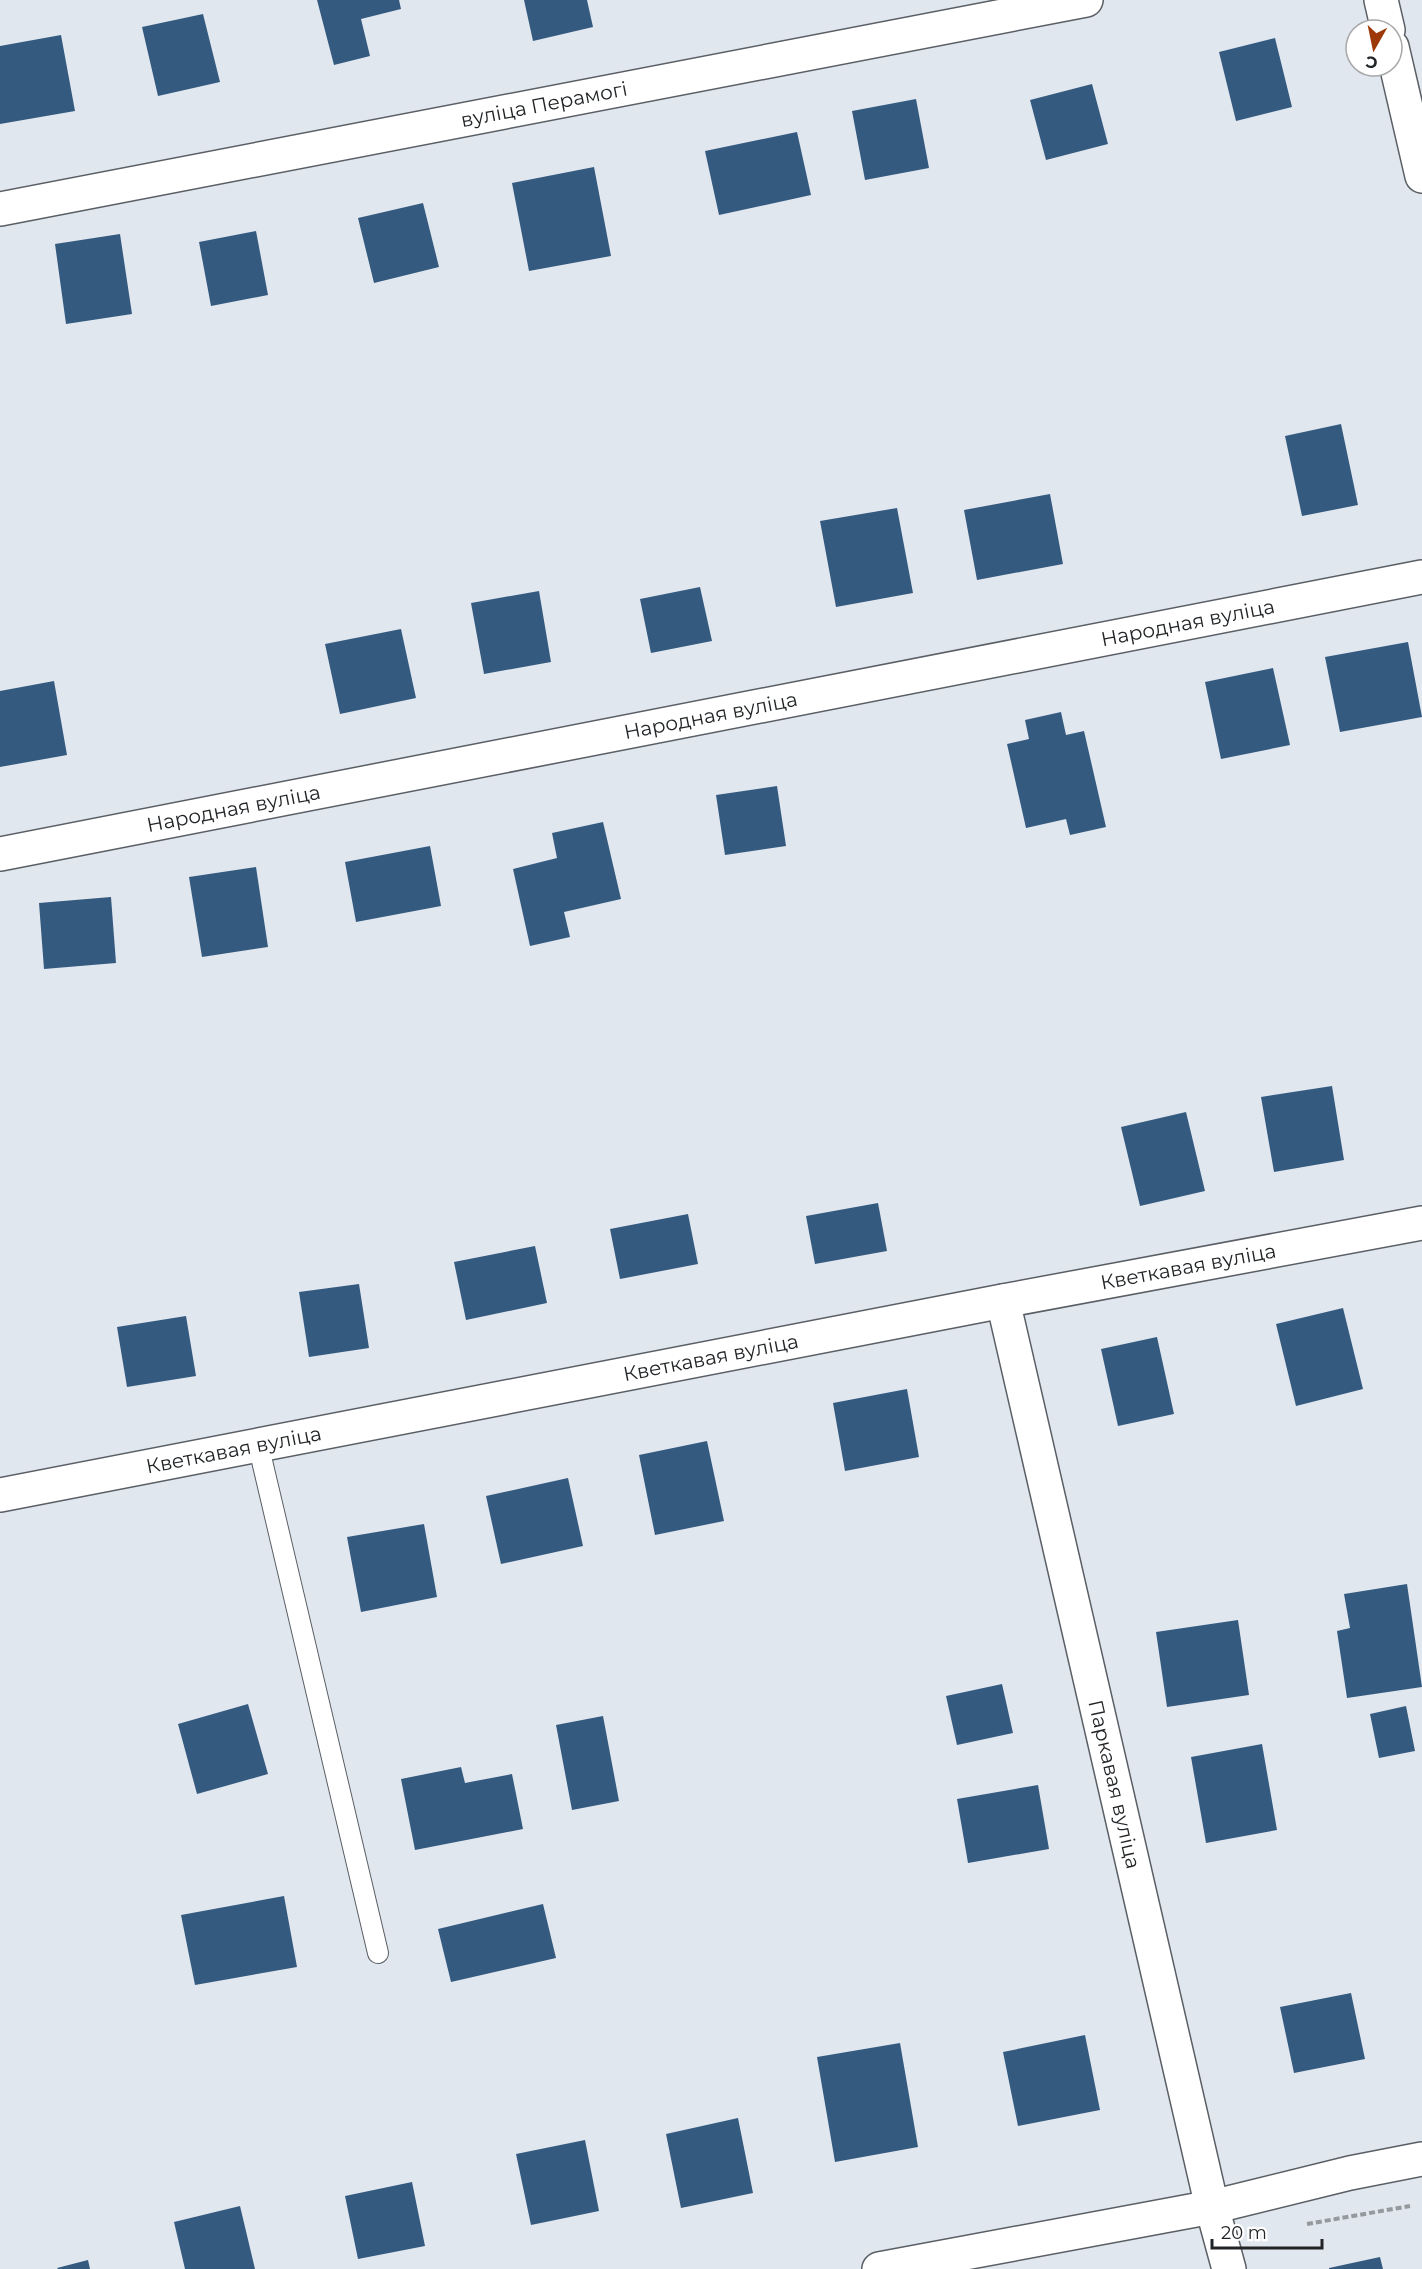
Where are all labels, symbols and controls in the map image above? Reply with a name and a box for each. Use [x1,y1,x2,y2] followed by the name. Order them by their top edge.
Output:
[1344,18,1404,78] north arrow
[1364,52,1379,73] text: С
[459,77,629,132] street label: вуліца Перамогі
[1099,594,1277,651] street label: Народная вуліца
[622,687,800,744] street label: Народная вуліца
[145,780,322,837] street label: Народная вуліца
[1099,1238,1278,1295] street label: Кветкавая вуліца
[621,1329,801,1386] street label: Кветкавая вуліца
[144,1421,323,1478] street label: Кветкавая вуліца
[1083,1698,1146,1871] street label: Паркавая вуліца
[1212,2212,1322,2250] scale bar
[1221,2222,1267,2244] text: 20 m

